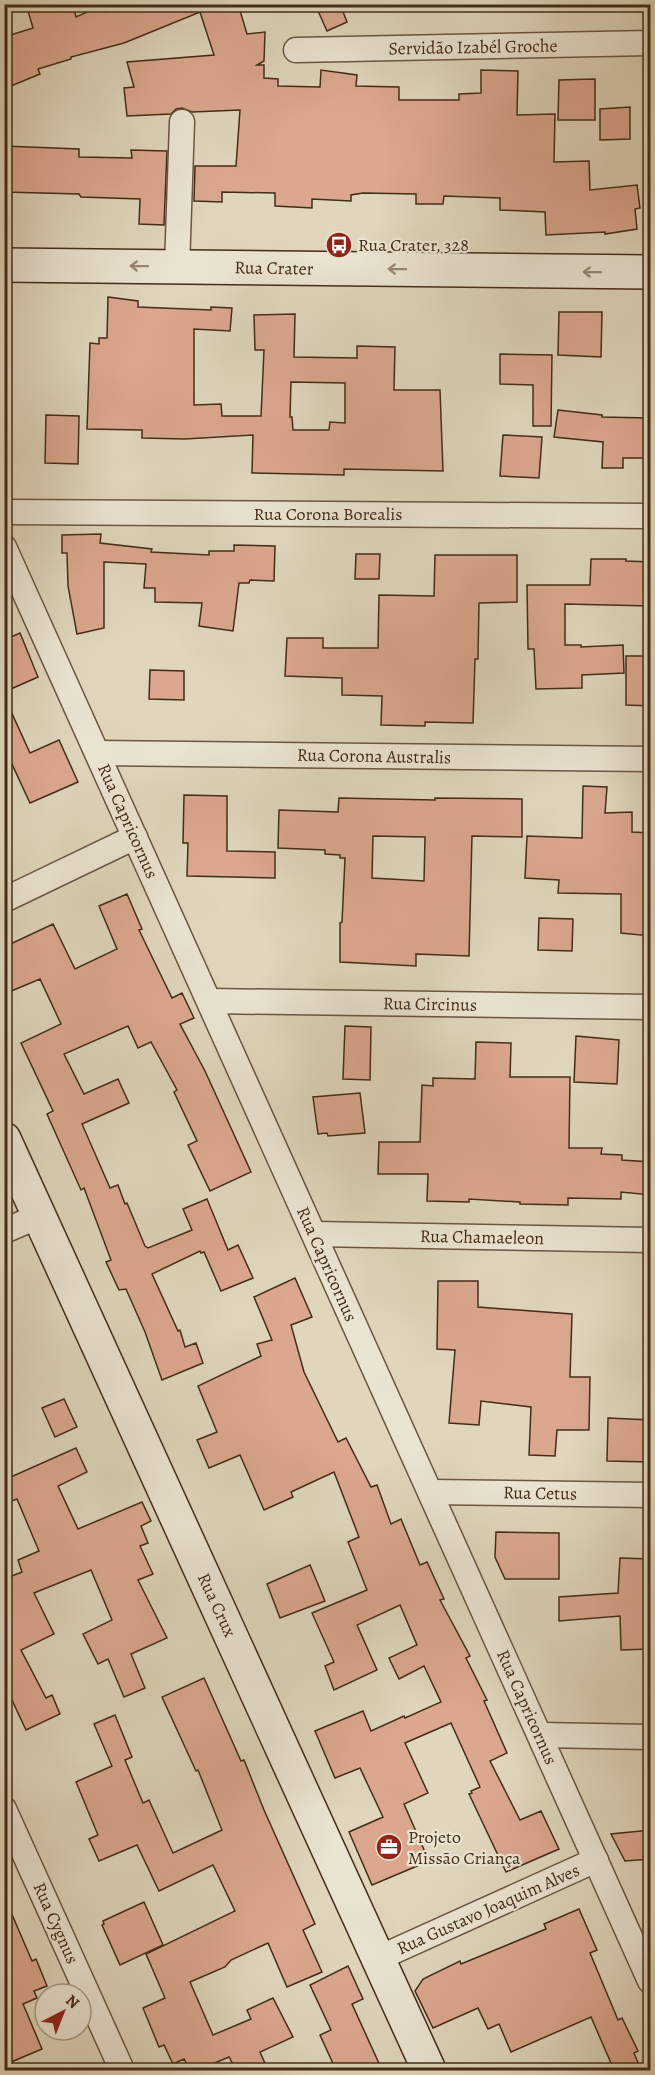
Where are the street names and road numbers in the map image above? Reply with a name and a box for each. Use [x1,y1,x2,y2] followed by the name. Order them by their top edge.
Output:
[388,34,558,60] street label: Servidão Izabél Groche
[234,255,314,281] street label: Rua Crater
[254,502,402,526] street label: Rua Corona Borealis
[297,743,451,769] street label: Rua Corona Australis
[92,760,164,882] street label: Rua Capricornus
[383,991,477,1017] street label: Rua Circinus
[291,1203,363,1325] street label: Rua Capricornus
[420,1224,544,1250] street label: Rua Chamaeleon
[503,1480,577,1506] street label: Rua Cetus
[192,1569,242,1641] street label: Rua Crux
[491,1646,563,1768] street label: Rua Capricornus
[393,1858,583,1960] street label: Rua Gustavo Joaquim Alves
[27,1878,85,1968] street label: Rua Cygnus

